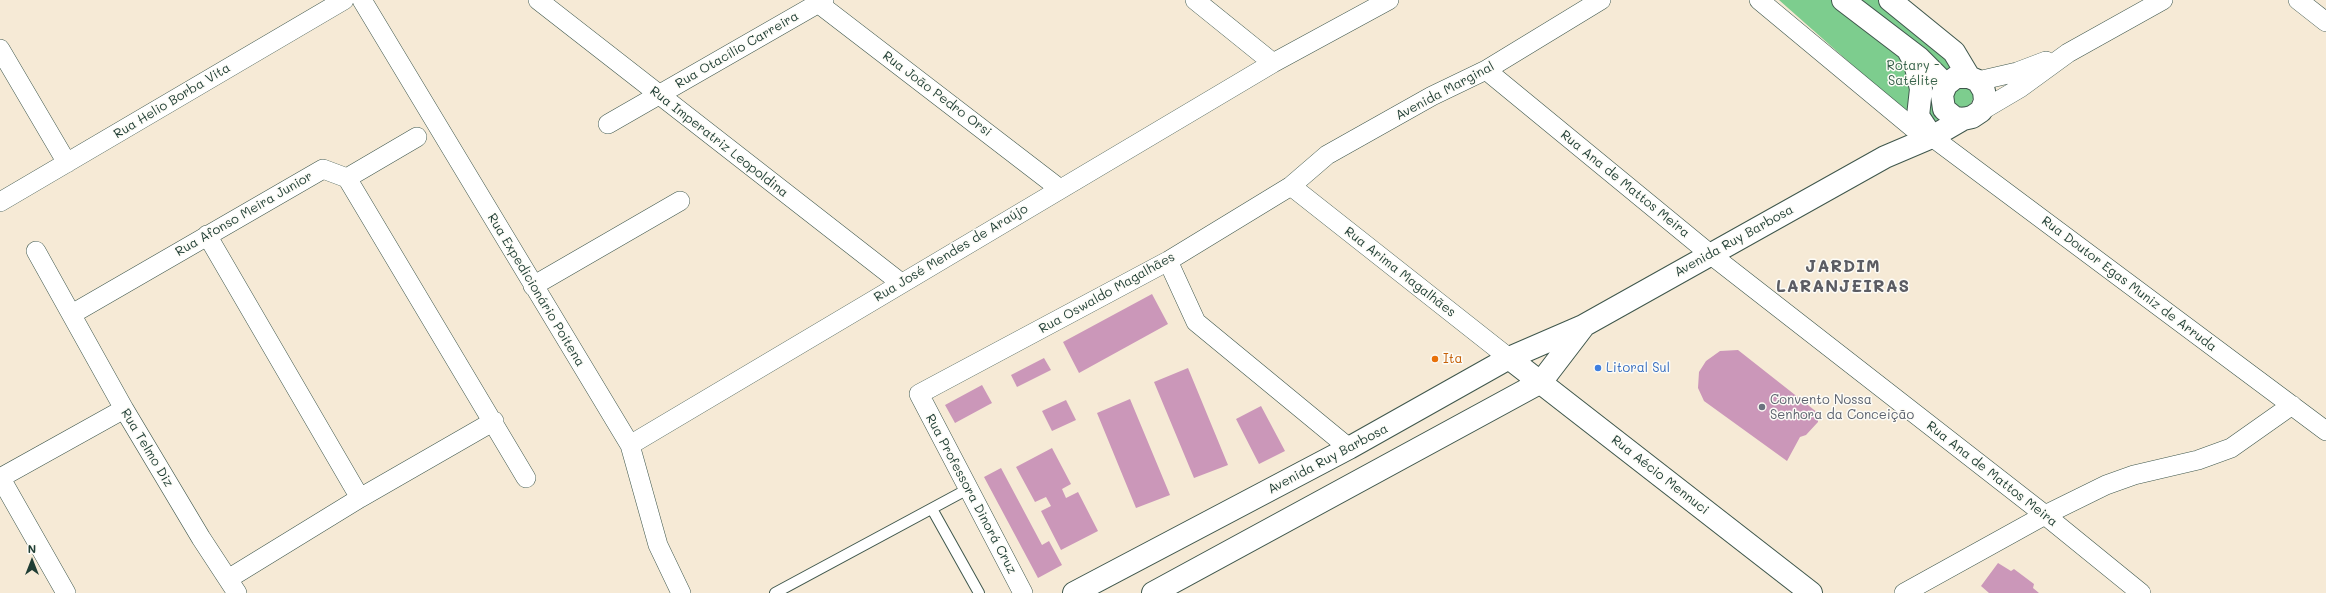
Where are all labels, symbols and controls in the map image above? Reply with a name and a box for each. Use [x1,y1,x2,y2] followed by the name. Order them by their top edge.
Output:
[673,8,801,92] street label: Rua Otacílio Carreira
[879,48,995,140] street label: Rua João Pedro Orsi
[1393,58,1497,124] street label: Avenida Marginal
[1887,58,1939,89] park label: Rotary - Satélite
[111,60,233,142] street label: Rua Helio Borba Vita
[647,83,791,201] street label: Rua Imperatriz Leopoldina
[1557,127,1693,241] street label: Rua Ana de Mattos Meira
[173,168,315,260] street label: Rua Afonso Meira Junior
[871,201,1031,305] street label: Rua José Mendes de Araújo
[1672,202,1796,280] street label: Avenida Ruy Barbosa
[484,211,588,369] street label: Rua Expedicionário Poitena
[2038,213,2220,355] street label: Rua Doutor Egas Muniz de Arruda
[1341,224,1459,320] street label: Rua Arima Magalhães
[1036,249,1178,337] street label: Rua Oswaldo Magalhães
[1776,257,1910,297] district label: JARDIM LARANJEIRAS
[1443,351,1463,367] place label: Ita
[1430,354,1440,364] marker: Ita
[1606,360,1670,376] place label: Litoral Sul
[1593,363,1603,373] marker: Litoral Sul
[1770,392,1914,423] place label: Convento Nossa Senhora da Conceição
[1757,402,1767,412] marker: Convento Nossa Senhora da Conceição
[117,406,177,490] street label: Rua Telmo Diz
[922,411,1020,577] street label: Rua Professora Dinorá Cruz
[1923,418,2061,530] street label: Rua Ana de Mattos Meira
[1265,421,1391,497] street label: Avenida Ruy Barbosa
[1608,432,1712,518] street label: Rua Aécio Mennuci
[12,541,52,581] north arrow
[28,541,36,556] text: N

